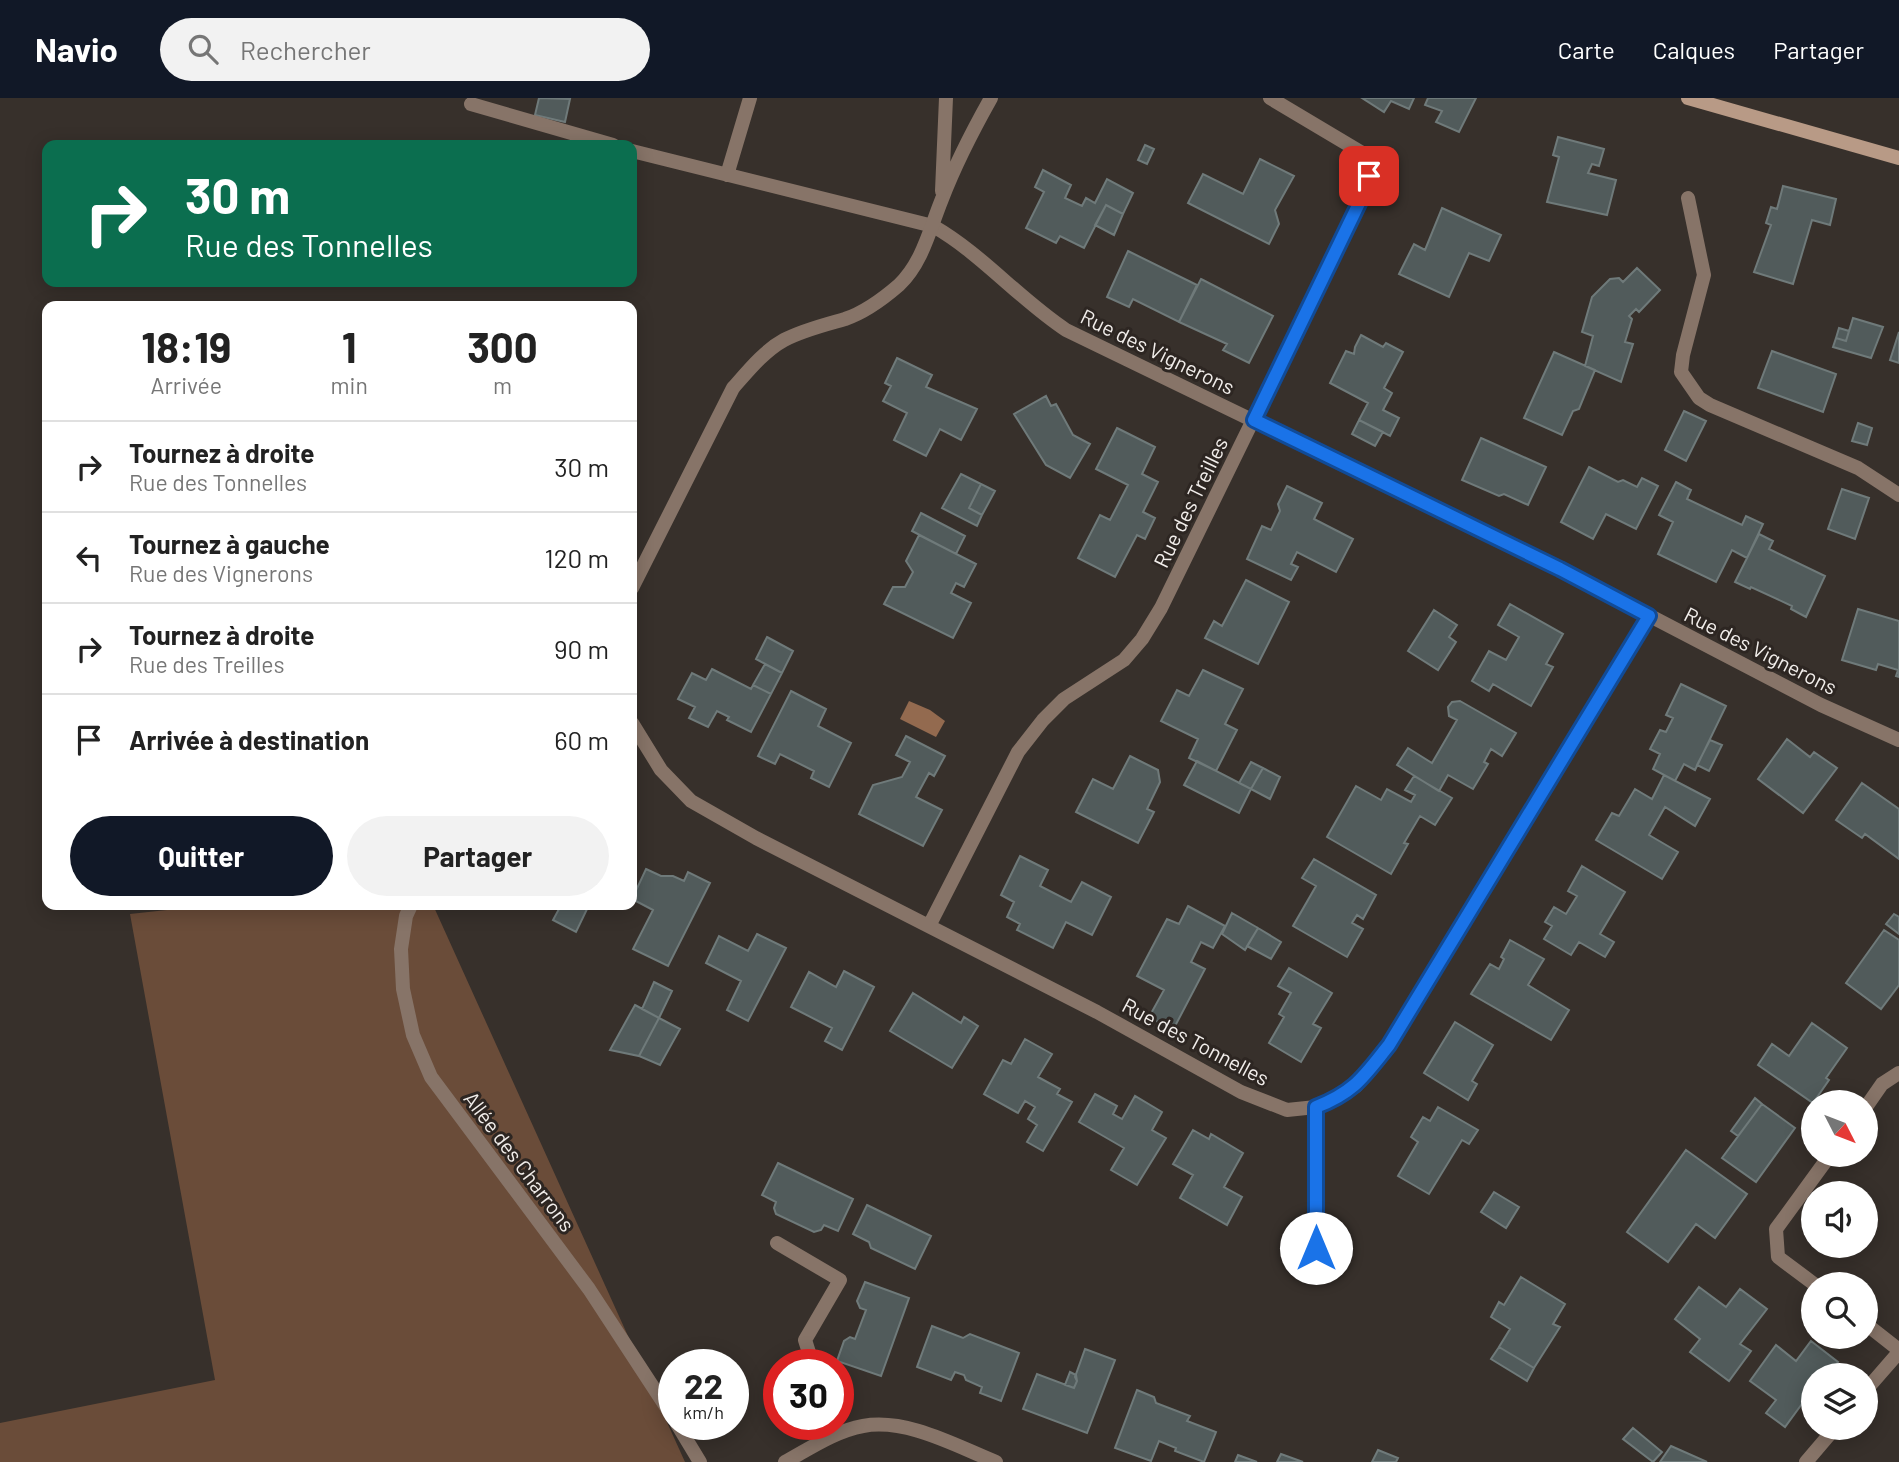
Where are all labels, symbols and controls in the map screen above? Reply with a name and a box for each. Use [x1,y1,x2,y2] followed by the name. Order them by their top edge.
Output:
[160,18,650,81] search box
[35,29,118,69] text: Navio
[184,30,222,68] icon: search
[240,34,371,65] text: Rechercher
[1558,35,1615,64] text: Carte
[1653,35,1735,64] text: Calques
[1773,35,1864,64] text: Partager
[1339,146,1399,206] pin
[1350,157,1388,195] icon: arrive
[185,165,290,224] text: 30 m
[70,168,161,259] icon: right
[185,225,433,263] text: Rue des Tonnelles
[1077,303,1239,399] street label: Rue des Vignerons
[141,321,231,371] text: 18:19
[342,321,357,371] text: 1
[467,321,538,371] text: 300
[150,371,222,399] text: Arrivée
[331,371,368,399] text: min
[493,371,512,399] text: m
[1148,433,1232,571] street label: Rue des Treilles
[129,437,314,468] text: Tournez à droite
[70,448,108,486] icon: right
[554,451,609,482] text: 30 m
[129,468,307,496] text: Rue des Tonnelles
[129,528,330,559] text: Tournez à gauche
[70,539,108,577] icon: left
[545,542,609,573] text: 120 m
[129,559,313,587] text: Rue des Vignerons
[1680,601,1842,699] street label: Rue des Vignerons
[129,619,314,650] text: Tournez à droite
[70,630,108,668] icon: right
[554,633,609,664] text: 90 m
[129,650,284,678] text: Rue des Treilles
[70,721,108,759] icon: arrive
[129,724,369,755] text: Arrivée à destination
[554,724,609,755] text: 60 m
[70,816,333,896] button: Quitter
[347,816,609,896] button: Partager
[1118,992,1274,1090] street label: Rue des Tonnelles
[459,1086,581,1236] street label: Allée des Charrons
[1801,1090,1878,1167] north arrow
[1801,1090,1878,1440] map controls
[1801,1181,1878,1258] button: sound
[1279,1211,1353,1285] position arrow
[1801,1272,1878,1349] button: search
[763,1349,854,1440] speed limit sign: 30
[1801,1363,1878,1440] button: layers
[684,1364,723,1406] text: 22
[683,1401,724,1423] text: km/h

